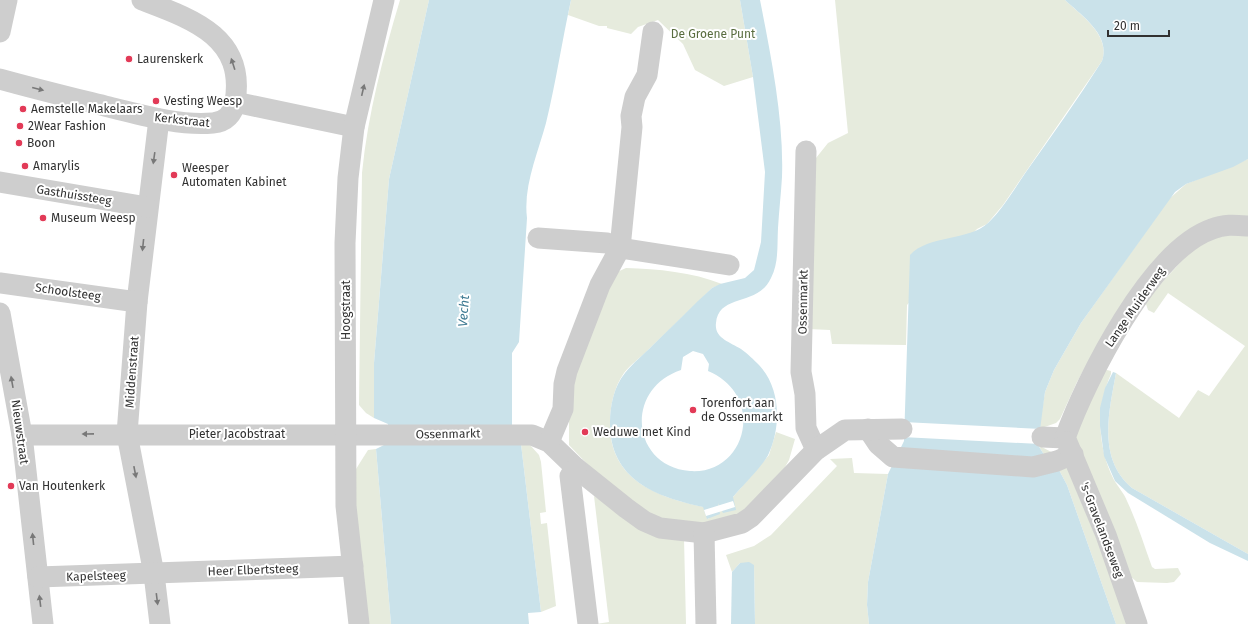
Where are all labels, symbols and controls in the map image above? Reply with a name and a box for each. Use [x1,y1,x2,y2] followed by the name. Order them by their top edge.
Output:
[1108,12,1169,38] scale bar
[1114,19,1140,33] text: 20 m
[671,27,756,41] park label: De Groene Punt
[137,52,204,66] place label: Laurenskerk
[124,54,134,64] marker: Laurenskerk
[230,58,236,70] one-way arrow
[360,83,366,95] one-way arrow
[32,86,44,92] one-way arrow
[164,94,242,108] place label: Vesting Weesp
[151,96,161,106] marker: Vesting Weesp
[31,102,143,116] place label: Aemstelle Makelaars
[18,104,28,114] marker: Aemstelle Makelaars
[154,110,211,130] street label: Kerkstraat
[28,119,106,133] place label: 2Wear Fashion
[15,121,25,131] marker: 2Wear Fashion
[27,136,55,150] place label: Boon
[14,138,24,148] marker: Boon
[151,152,157,164] one-way arrow
[33,159,80,173] place label: Amarylis
[20,161,30,171] marker: Amarylis
[182,161,287,189] place label: Weesper Automaten Kabinet
[169,170,179,180] marker: Weesper Automaten Kabinet
[35,182,113,208] street label: Gasthuissteeg
[51,211,136,225] place label: Museum Weesp
[38,213,48,223] marker: Museum Weesp
[140,239,146,251] one-way arrow
[1102,264,1168,350] street label: Lange Muiderweg
[795,269,811,335] street label: Ossenmarkt
[339,279,353,340] street label: Hoogstraat
[34,280,102,304] street label: Schoolsteeg
[455,294,472,327] water label: Vecht
[123,335,142,408] street label: Middenstraat
[9,376,15,388] one-way arrow
[701,396,783,424] place label: Torenfort aan de Ossenmarkt
[9,399,32,466] street label: Nieuwstraat
[688,405,698,415] marker: Torenfort aan de Ossenmarkt
[593,425,691,439] place label: Weduwe met Kind
[415,426,481,442] street label: Ossenmarkt
[189,427,286,441] street label: Pieter Jacobstraat
[580,427,590,437] marker: Weduwe met Kind
[81,431,94,437] one-way arrow
[132,466,138,478] one-way arrow
[19,479,106,493] place label: Van Houtenkerk
[1077,480,1127,580] street label: 's-Gravelandseweg
[6,481,16,491] marker: Van Houtenkerk
[30,532,36,545] one-way arrow
[207,561,299,579] street label: Heer Elbertsteeg
[66,568,127,584] street label: Kapelsteeg
[154,593,160,605] one-way arrow
[37,595,44,607] one-way arrow

